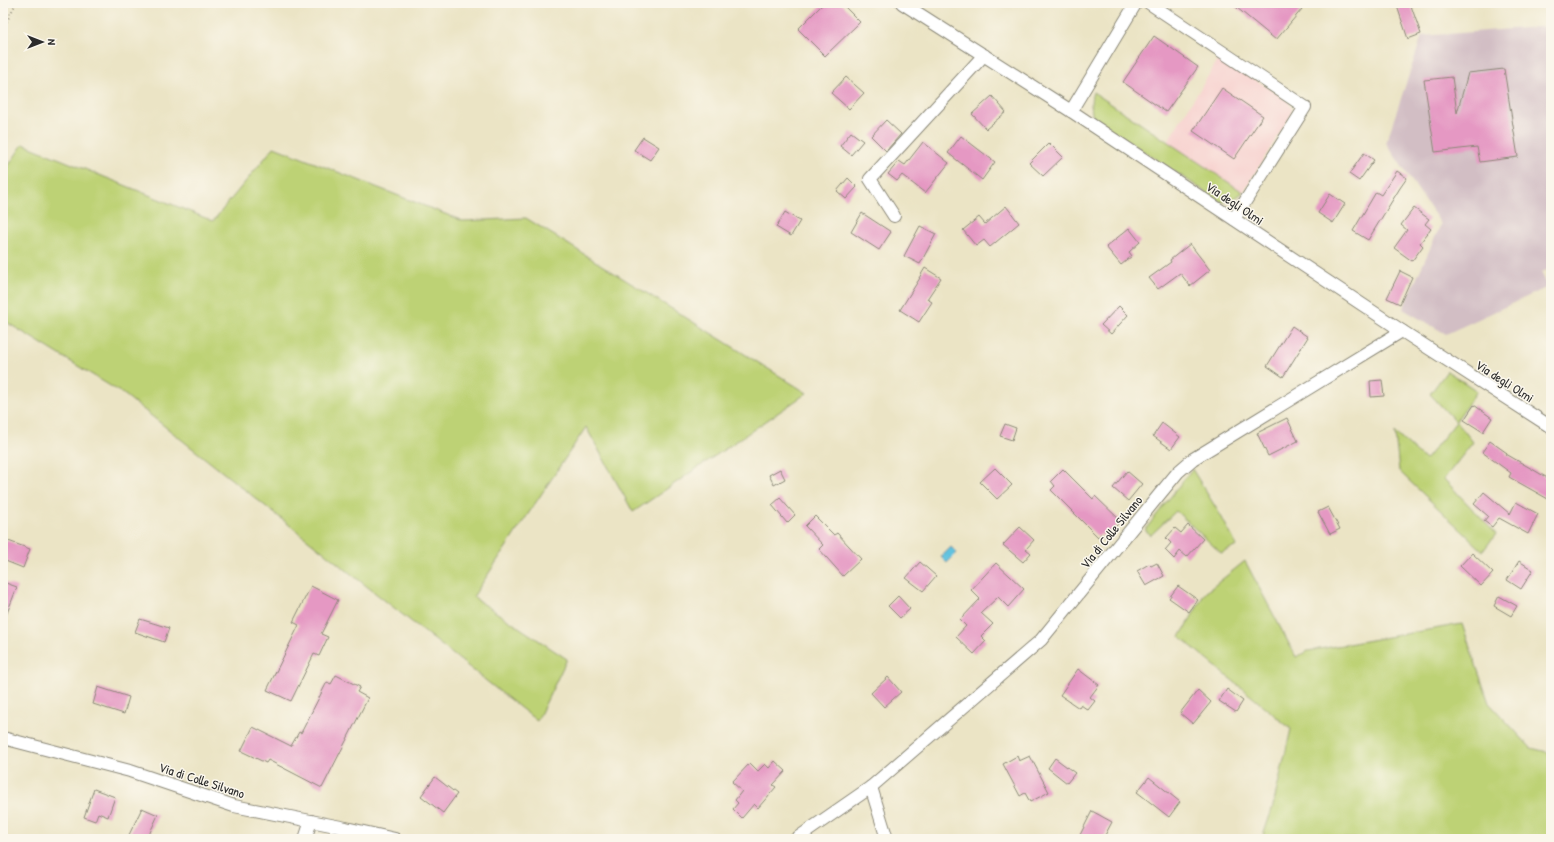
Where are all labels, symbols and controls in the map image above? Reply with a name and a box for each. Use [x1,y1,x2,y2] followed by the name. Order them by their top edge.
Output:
[22,22,62,62] north arrow
[45,39,59,45] text: N
[1203,177,1267,229] street label: Via degli Olmi
[1472,355,1538,407] street label: Via degli Olmi
[1076,492,1146,572] street label: Via di Colle Silvano
[157,758,247,802] street label: Via di Colle Silvano

